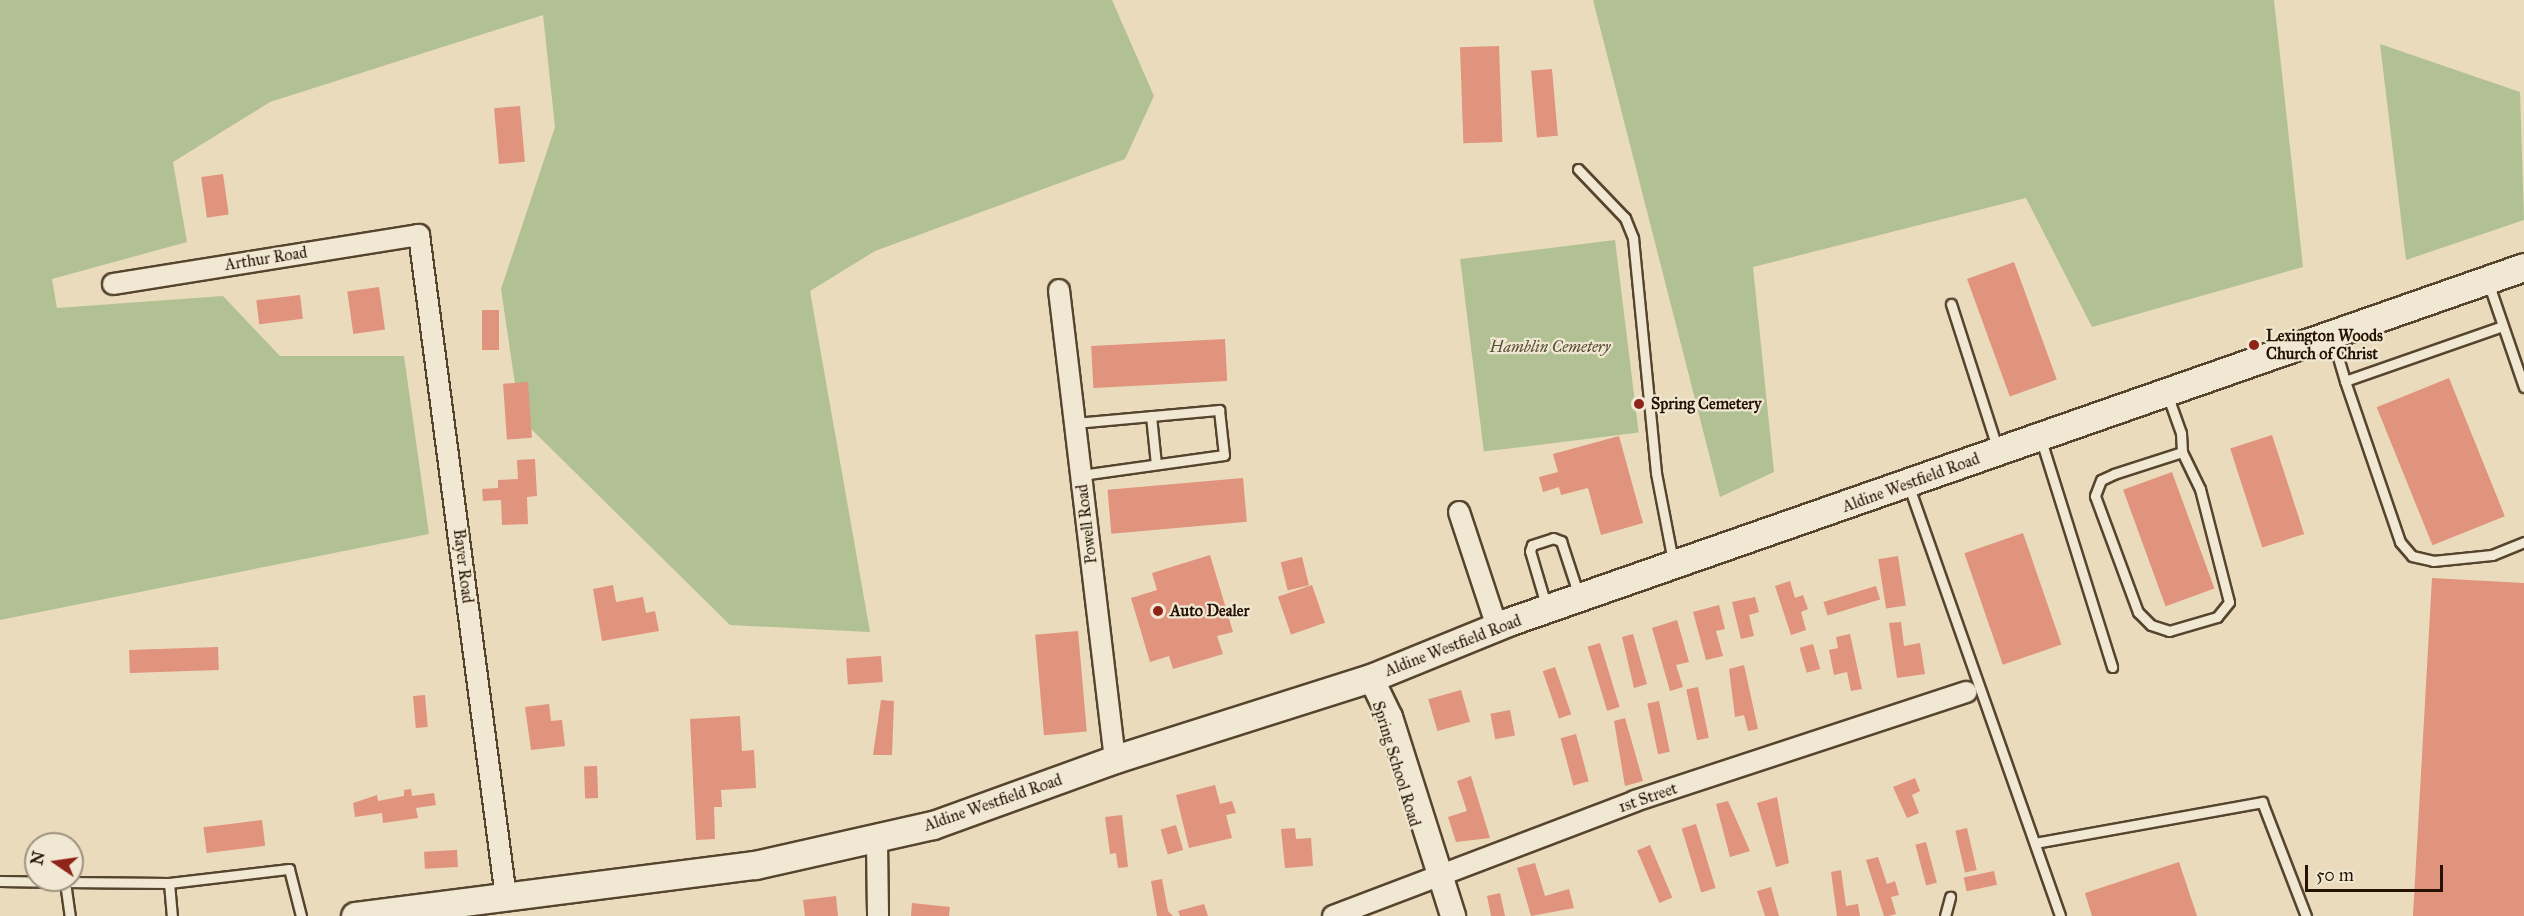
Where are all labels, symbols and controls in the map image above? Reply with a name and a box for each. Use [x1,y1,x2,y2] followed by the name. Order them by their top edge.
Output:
[223,243,309,275] street label: Arthur Road
[2266,326,2383,364] place label: Lexington Woods Church of Christ
[1490,337,1610,357] park label: Hamblin Cemetery
[2247,338,2261,352] marker: Lexington Woods Church of Christ
[1651,394,1762,414] place label: Spring Cemetery
[1632,397,1646,411] marker: Spring Cemetery
[1840,449,1982,517] street label: Aldine Westfield Road
[1073,483,1101,565] street label: Powell Road
[449,528,477,604] street label: Bayer Road
[1170,601,1249,621] place label: Auto Dealer
[1151,604,1165,618] marker: Auto Dealer
[1382,611,1524,681] street label: Aldine Westfield Road
[1368,699,1424,829] street label: Spring School Road
[921,770,1065,836] street label: Aldine Westfield Road
[1616,779,1680,817] street label: 1st Street
[24,832,84,892] north arrow
[27,850,49,867] text: N
[2308,853,2446,891] scale bar
[2316,864,2354,886] text: 50 m

